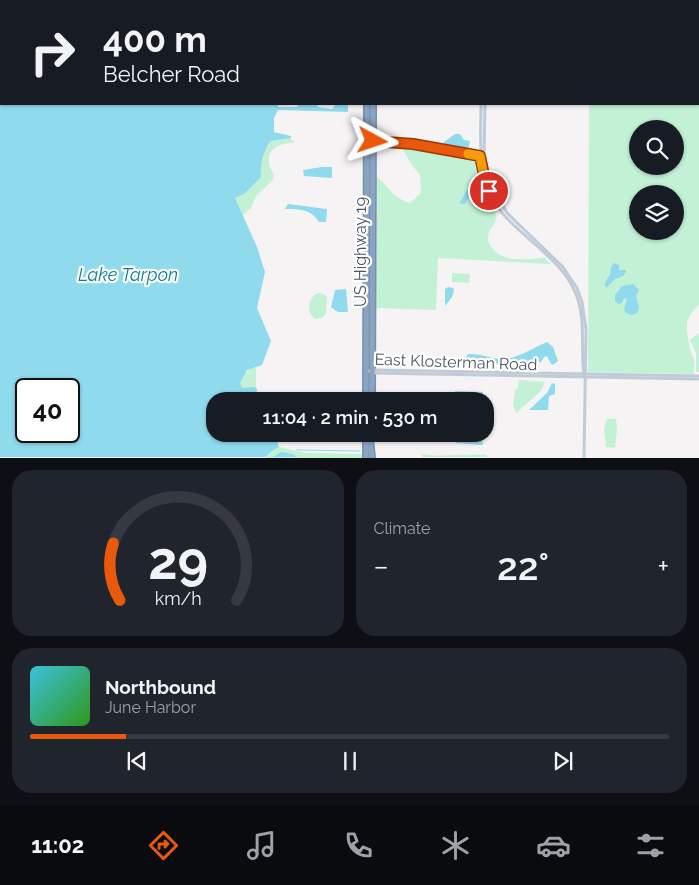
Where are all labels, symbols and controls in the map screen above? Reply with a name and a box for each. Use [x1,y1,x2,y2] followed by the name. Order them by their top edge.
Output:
[103,19,207,60] text: 400 m
[20,20,85,85] icon: right
[103,61,240,87] text: Belcher Road
[346,114,398,166] position arrow
[629,120,684,240] map controls
[629,120,684,175] button: search
[468,170,510,212] pin
[475,177,503,205] icon: arrive
[629,185,684,240] button: layers
[351,197,370,307] street label: US Highway 19
[78,264,178,285] water label: Lake Tarpon
[374,350,538,374] street label: East Klosterman Road
[15,378,80,443] speed limit sign: 40
[263,406,437,428] text: 11:04 · 2 min · 530 m
[374,519,430,538] text: Climate
[148,530,208,591] text: 29
[497,544,549,589] text: 22°
[374,550,389,583] text: −
[657,550,669,583] text: +
[154,588,201,609] text: km/h
[105,676,216,698] text: Northbound
[105,698,196,717] text: June Harbor
[123,747,151,775] icon: previous
[336,747,364,775] icon: pause
[549,747,577,775] icon: next
[146,828,181,863] icon: directions
[244,828,279,863] icon: music
[341,828,376,863] icon: phone
[438,828,473,863] icon: climate
[536,828,571,863] icon: car
[633,828,668,863] icon: filters
[31,832,84,858] text: 11:02

